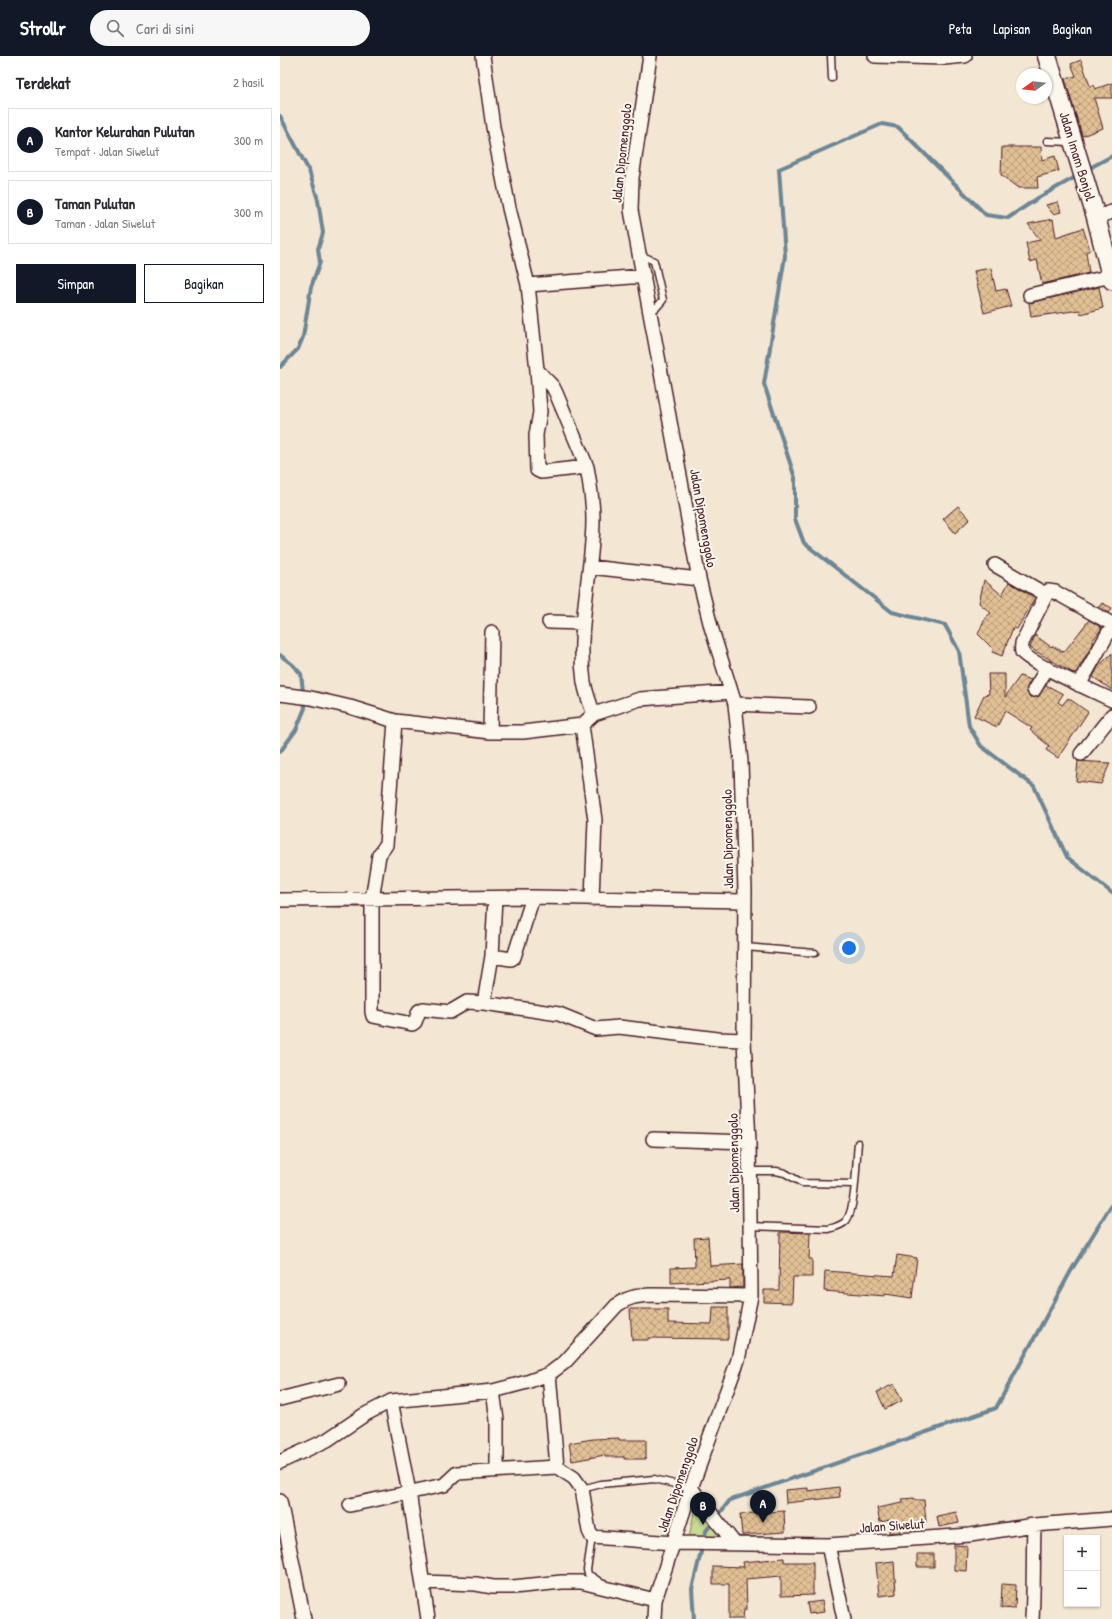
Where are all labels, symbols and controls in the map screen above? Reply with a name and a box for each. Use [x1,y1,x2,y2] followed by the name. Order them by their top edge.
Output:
[90,10,370,46] search box
[20,15,66,41] text: Strollr
[104,17,126,39] icon: search
[136,18,194,39] text: Cari di sini
[949,19,971,38] text: Peta
[993,19,1030,38] text: Lapisan
[1052,19,1092,38] text: Bagikan
[1016,68,1052,104] north arrow
[16,71,70,94] text: Terdekat
[233,73,264,91] text: 2 hasil
[606,102,637,204] street label: Jalan Dipomenggolo
[1054,109,1101,203] street label: Jalan Imam Bonjol
[55,121,195,142] text: Kantor Kelurahan Pulutan
[27,131,33,149] text: A
[234,131,263,149] text: 300 m
[55,142,159,160] text: Tempat · Jalan Siwelut
[55,193,135,214] text: Taman Pulutan
[27,203,33,221] text: B
[234,203,263,221] text: 300 m
[55,214,155,232] text: Taman · Jalan Siwelut
[16,264,136,303] button: Simpan
[144,264,264,303] button: Bagikan
[685,467,722,569] street label: Jalan Dipomenggolo
[717,789,738,889] street label: Jalan Dipomenggolo
[839,938,859,958] your location
[723,1113,744,1213] street label: Jalan Dipomenggolo
[652,1433,703,1535] street label: Jalan Dipomenggolo
[750,1490,776,1523] pin: A
[690,1492,716,1525] pin: B
[859,1513,925,1537] street label: Jalan Siwelut
[1064,1535,1100,1607] map controls
[1064,1535,1100,1571] button: +
[1064,1571,1100,1607] button: −

